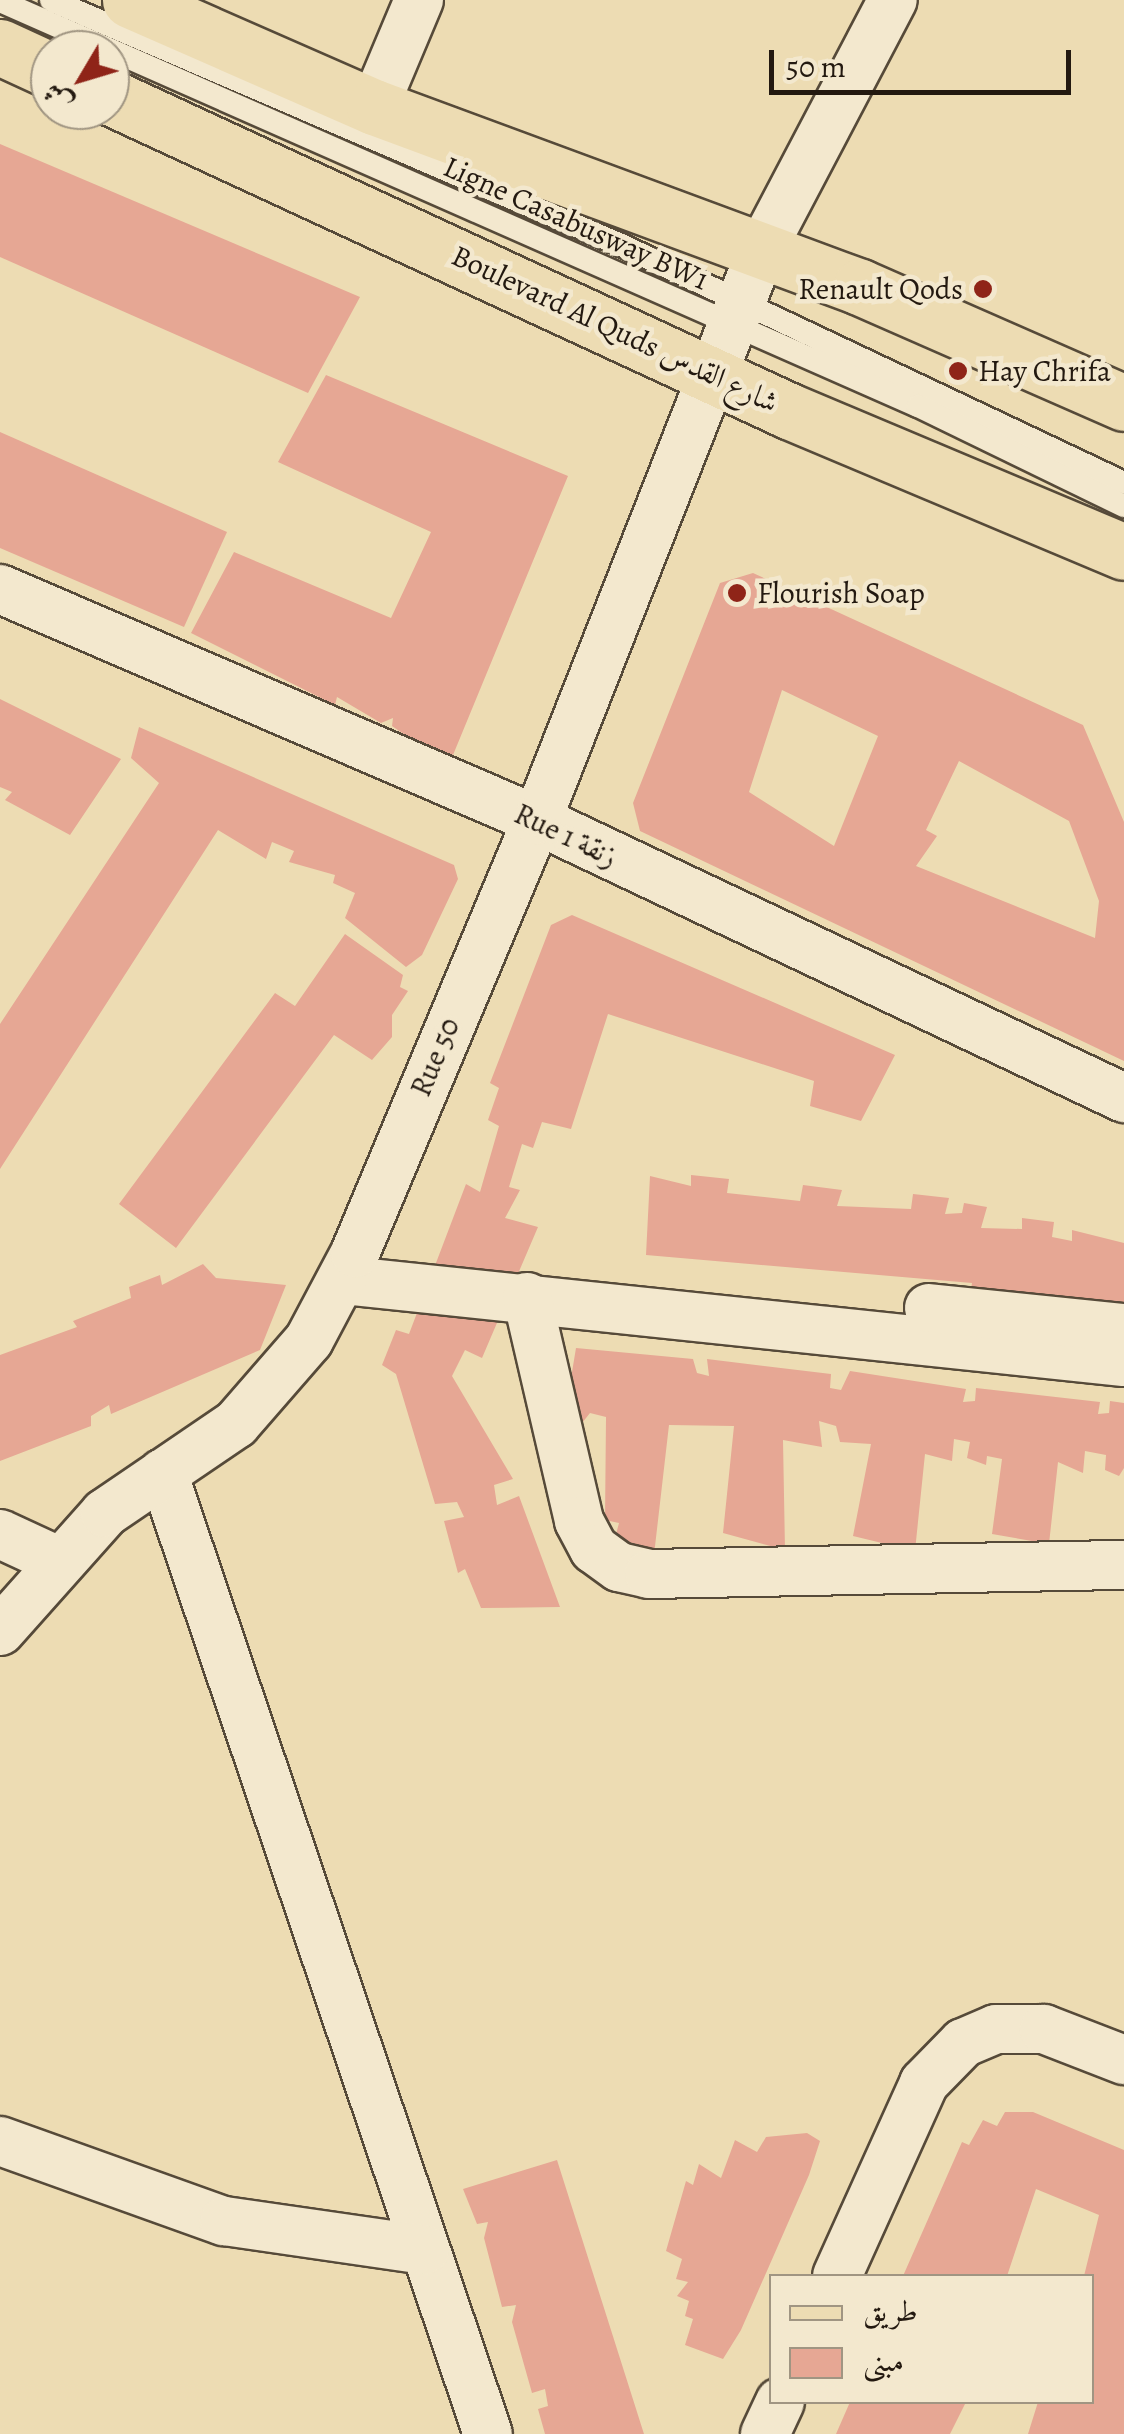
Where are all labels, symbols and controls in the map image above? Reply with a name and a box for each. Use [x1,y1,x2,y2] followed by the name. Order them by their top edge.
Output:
[30,30,130,130] north arrow
[774,30,1076,92] scale bar
[786,47,846,87] text: 50 m
[34,75,81,120] text: ش
[438,148,714,298] street label: Ligne Casabusway BW1
[446,237,784,421] street label: Boulevard Al Quds شارع القدس
[798,271,963,307] place label: Renault Qods
[972,278,994,300] marker: Renault Qods
[978,353,1111,389] place label: Hay Chrifa
[947,360,969,382] marker: Hay Chrifa
[757,575,925,611] place label: Flourish Soap
[726,582,748,604] marker: Flourish Soap
[509,796,623,874] street label: Rue 1 زنقة
[402,1012,468,1102] street label: Rue 50
[769,2274,1094,2404] legend
[863,2291,918,2331] text: طريق
[863,2341,904,2381] text: مبنى

